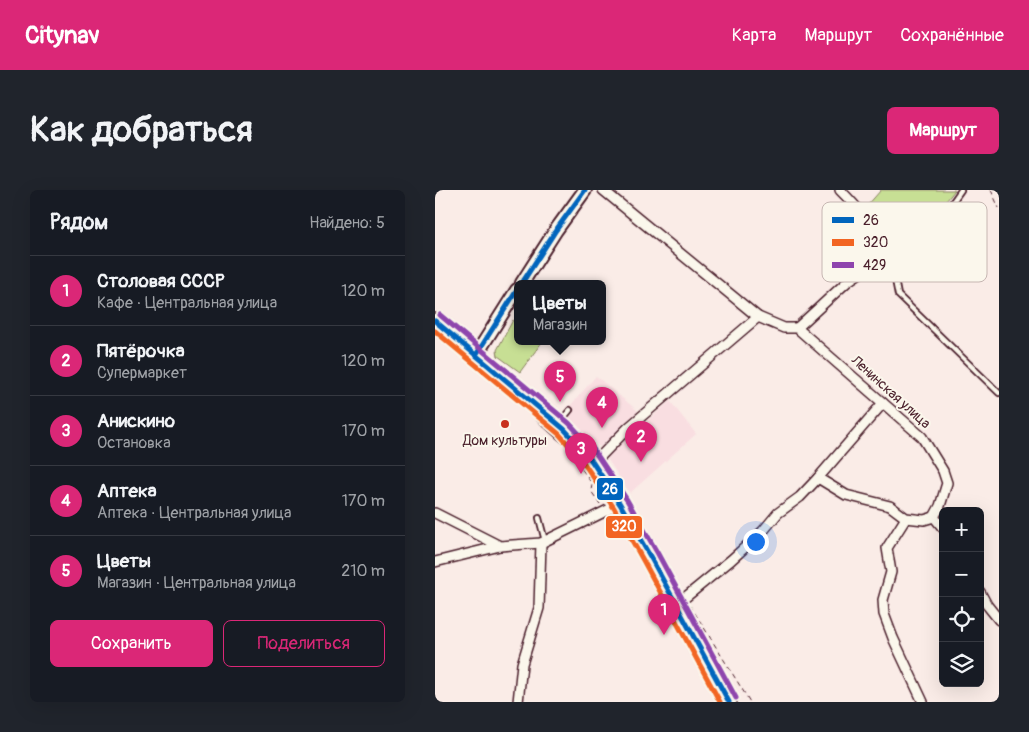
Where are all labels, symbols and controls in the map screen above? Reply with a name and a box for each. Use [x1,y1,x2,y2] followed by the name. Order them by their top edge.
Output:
[25,21,100,50] text: Citynav
[732,24,776,47] text: Карта
[804,24,872,47] text: Маршрут
[900,24,1004,47] text: Сохранённые
[887,107,999,154] button: Маршрут
[30,108,253,152] text: Как добраться
[822,202,987,282] legend
[50,209,108,236] text: Рядом
[863,212,879,229] text: 26
[309,213,385,233] text: Найдено: 5
[863,234,888,251] text: 320
[863,257,886,274] text: 429
[97,269,225,293] text: Столовая СССР
[514,280,606,345] popup
[63,281,69,301] text: 1
[341,281,385,301] text: 120 m
[533,291,587,315] text: Цветы
[97,293,277,313] text: Кафе · Центральная улица
[533,315,587,335] text: Магазин
[97,339,185,363] text: Пятёрочка
[62,351,70,371] text: 2
[341,351,385,371] text: 120 m
[847,351,934,432] street label: Ленинская улица
[544,361,576,402] pin: 5
[97,363,187,383] text: Супермаркет
[586,387,618,428] pin: 4
[97,409,175,433] text: Анискино
[499,418,511,430] marker: Дом культуры
[62,421,70,441] text: 3
[342,421,385,441] text: 170 m
[625,421,657,462] pin: 2
[462,432,547,449] place label: Дом культуры
[97,433,171,453] text: Остановка
[565,433,597,474] pin: 3
[596,477,624,501] line badge: 26
[97,479,157,503] text: Аптека
[602,481,618,498] text: 26
[61,491,71,511] text: 4
[342,491,385,511] text: 170 m
[97,503,292,523] text: Аптека · Центральная улица
[939,507,984,687] map controls
[939,507,984,552] button: +
[605,515,643,539] line badge: 320
[611,518,637,535] text: 320
[743,529,769,555] your location
[97,549,151,573] text: Цветы
[939,552,984,597] button: −
[62,561,70,581] text: 5
[341,561,385,581] text: 210 m
[97,573,296,593] text: Магазин · Центральная улица
[648,594,680,635] pin: 1
[939,597,984,642] button: locate
[50,620,213,667] button: Сохранить
[223,620,385,667] button: Поделиться
[939,642,984,687] button: layers

